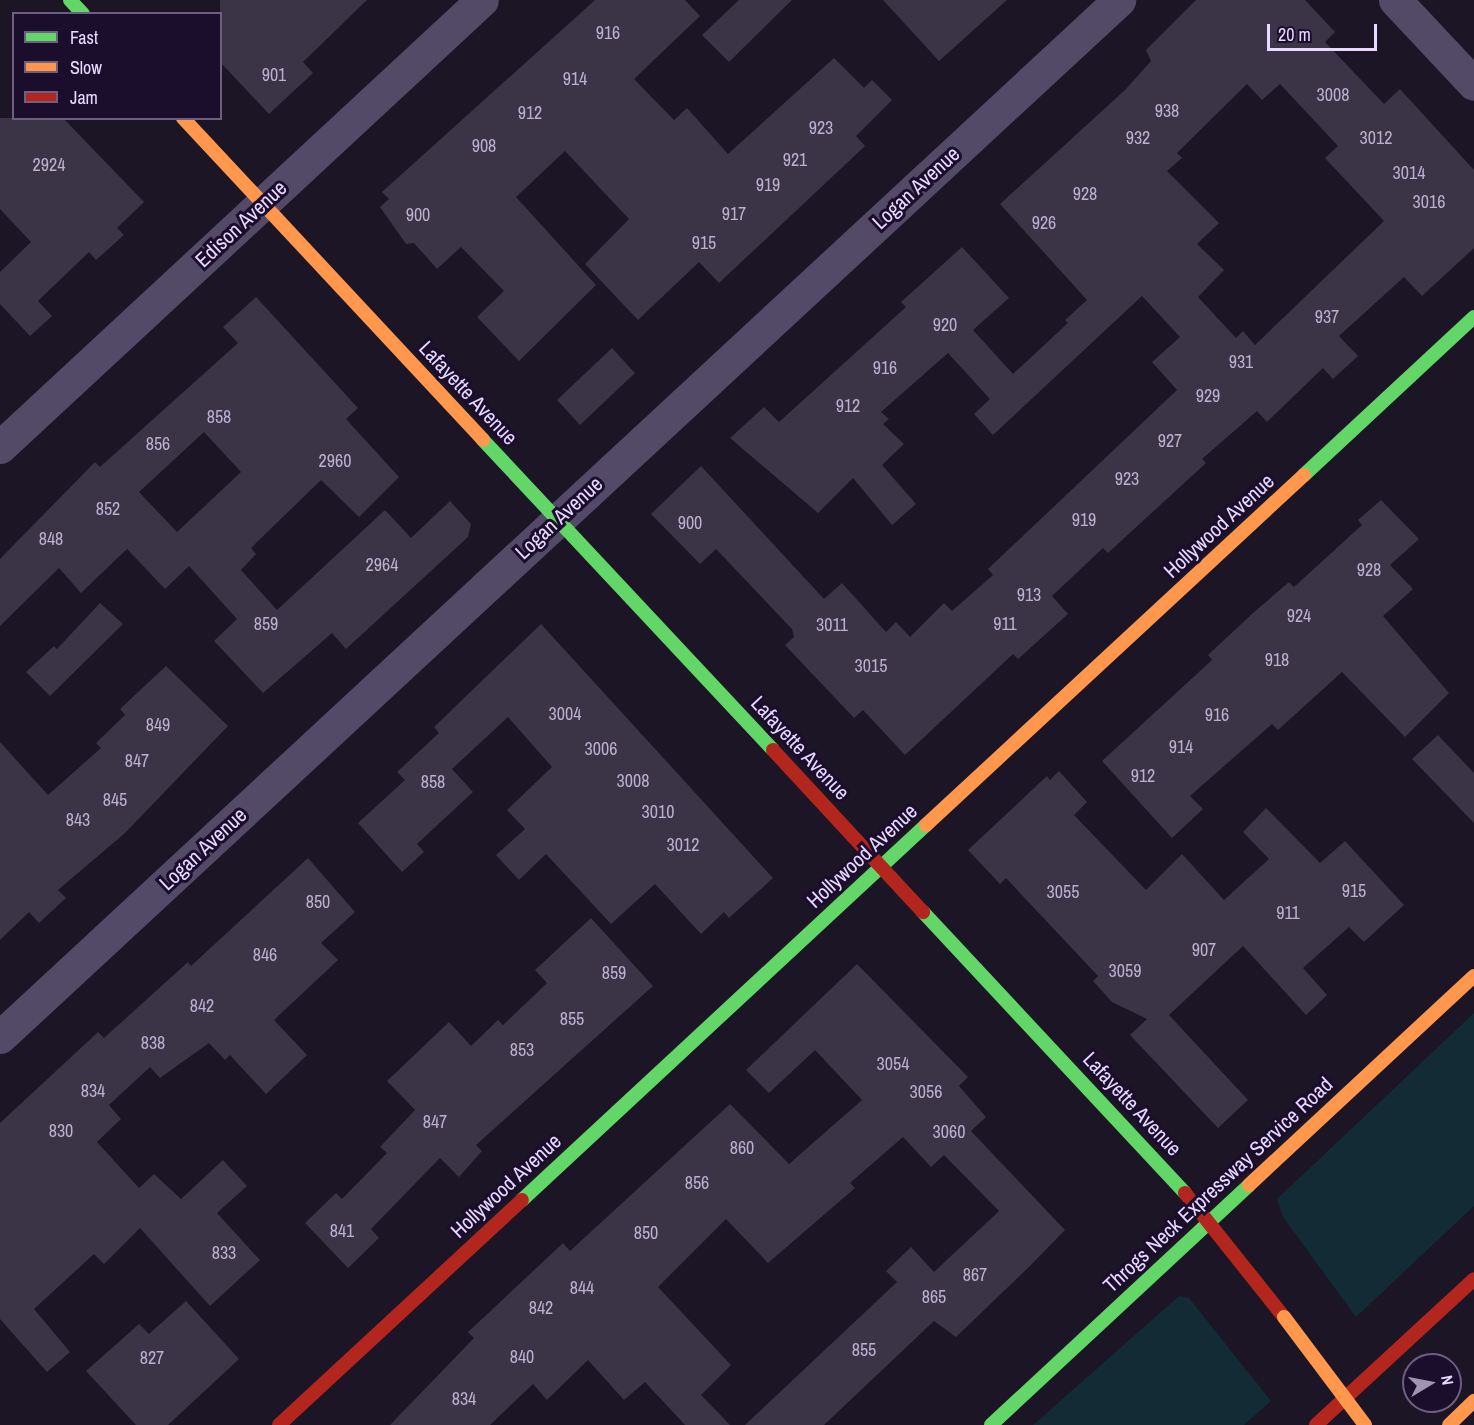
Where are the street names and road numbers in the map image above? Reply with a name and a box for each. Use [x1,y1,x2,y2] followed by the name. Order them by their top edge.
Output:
[867,141,965,235] street label: Logan Avenue
[190,175,292,273] street label: Edison Avenue
[413,335,523,451] street label: Lafayette Avenue
[1158,468,1280,584] street label: Hollywood Avenue
[510,471,608,565] street label: Logan Avenue
[745,690,855,806] street label: Lafayette Avenue
[801,798,923,914] street label: Hollywood Avenue
[154,802,252,896] street label: Logan Avenue
[1077,1046,1187,1162] street label: Lafayette Avenue
[1098,1072,1338,1298] street label: Throgs Neck Expressway Service Road
[445,1128,567,1244] street label: Hollywood Avenue

